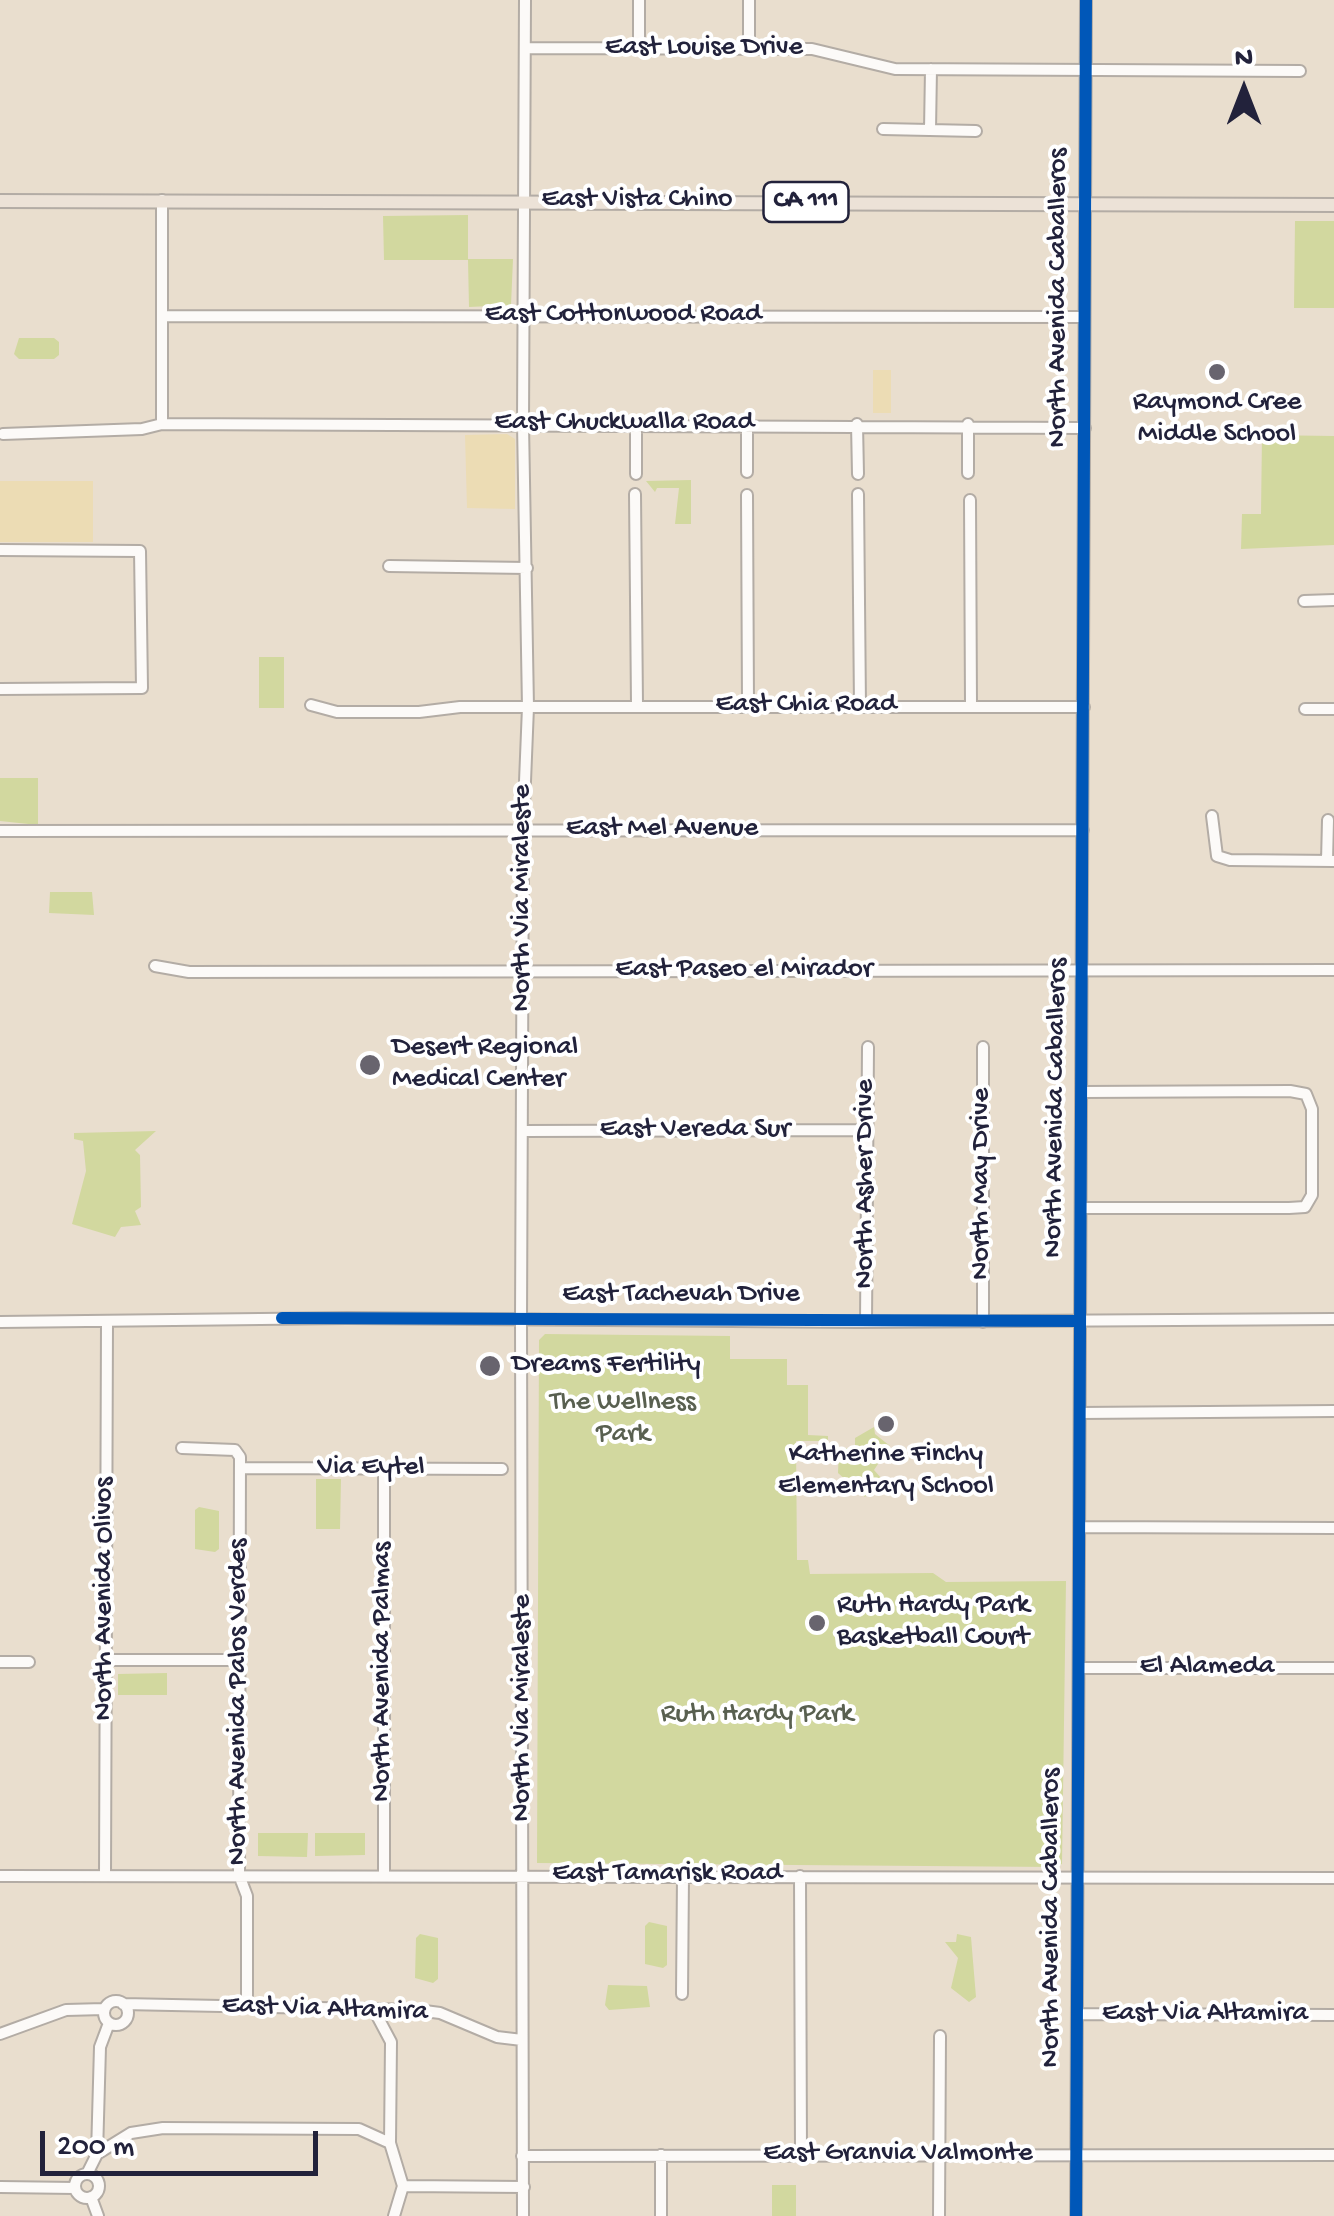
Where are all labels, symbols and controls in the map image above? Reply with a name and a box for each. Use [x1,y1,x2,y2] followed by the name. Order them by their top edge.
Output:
[605,32,803,66] street label: East Louise Drive
[1194,40,1294,140] north arrow
[1235,43,1253,76] text: N
[1043,148,1077,448] street label: North Avenida Caballeros
[764,182,848,222] road number: CA 111
[541,184,733,218] street label: East Vista Chino
[485,299,761,333] street label: East Cottonwood Road
[1206,361,1228,383] marker: Raymond Cree Middle School
[1133,387,1301,453] place label: Raymond Cree Middle School
[494,407,754,441] street label: East Chuckwalla Road
[716,689,896,723] street label: East Chia Road
[507,784,541,1012] street label: North Via Miraleste
[566,813,758,847] street label: East Mel Avenue
[615,954,873,988] street label: East Paseo el Mirador
[1038,958,1076,1258] street label: North Avenida Caballeros
[392,1032,578,1098] place label: Desert Regional Medical Center
[357,1052,383,1078] marker: Desert Regional Medical Center
[850,1079,884,1289] street label: North Asher Drive
[966,1088,1000,1280] street label: North May Drive
[600,1114,790,1148] street label: East Vereda Sur
[562,1279,800,1313] street label: East Tachevah Drive
[512,1349,701,1383] place label: Dreams Fertility
[477,1353,503,1379] marker: Dreams Fertility
[550,1387,696,1453] park label: The Wellness Park
[875,1413,897,1435] marker: Katherine Finchy Elementary School
[778,1439,994,1505] place label: Katherine Finchy Elementary School
[317,1452,425,1486] street label: Via Eytel
[89,1477,123,1721] street label: North Avenida Olivos
[223,1539,257,1865] street label: North Avenida Palos Verdes
[367,1542,401,1802] street label: North Avenida Palmas
[837,1590,1030,1656] place label: Ruth Hardy Park Basketball Court
[507,1594,541,1822] street label: North Via Miraleste
[806,1612,828,1634] marker: Ruth Hardy Park Basketball Court
[1140,1651,1274,1685] street label: El Alameda
[661,1699,853,1733] park label: Ruth Hardy Park
[1036,1768,1070,2068] street label: North Avenida Caballeros
[552,1858,782,1892] street label: East Tamarisk Road
[221,1990,429,2030] street label: East Via Altamira
[1102,1998,1308,2032] street label: East Via Altamira
[45,2111,322,2173] scale bar
[57,2131,134,2166] text: 200 m
[763,2138,1033,2172] street label: East Granvia Valmonte

